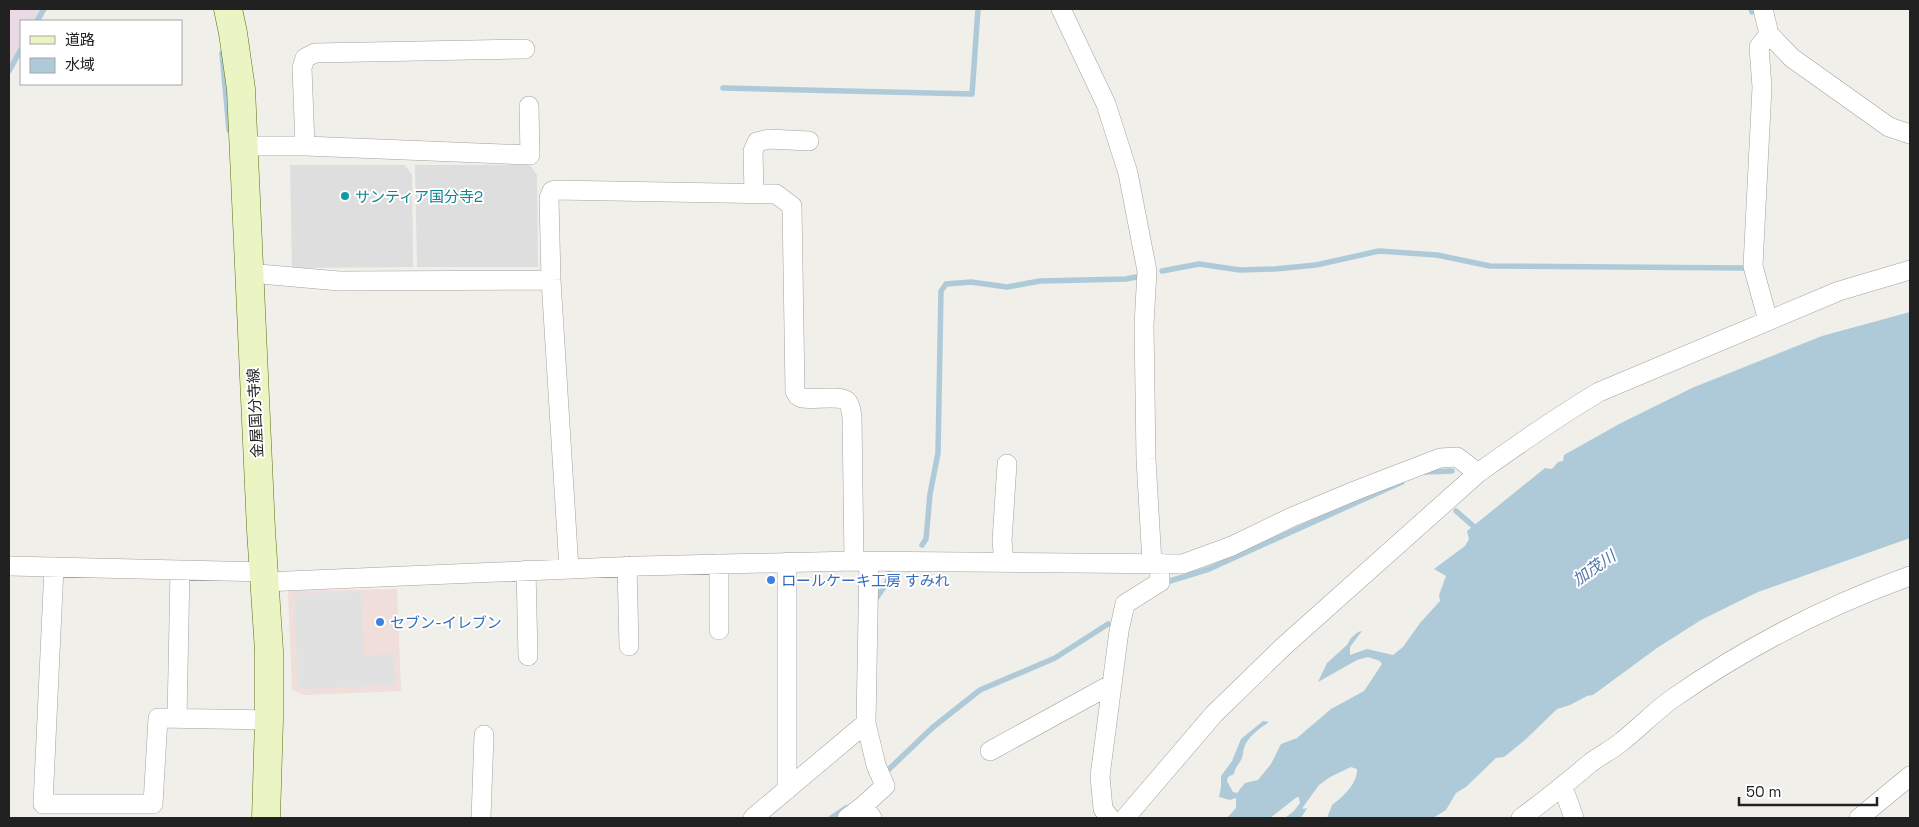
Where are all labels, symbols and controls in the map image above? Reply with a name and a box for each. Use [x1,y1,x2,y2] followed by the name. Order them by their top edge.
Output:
[20,20,182,85] legend
[65,30,95,49] text: 道路
[65,55,95,74] text: 水域
[355,187,483,206] place label: サンティア国分寺2
[339,190,351,202] marker: サンティア国分寺2
[243,368,267,458] street label: 金屋国分寺線
[1568,544,1621,590] water label: 加茂川
[781,571,950,590] place label: ロールケーキ工房 すみれ
[765,574,777,586] marker: ロールケーキ工房 すみれ
[390,613,502,632] place label: セブン-イレブン
[374,616,386,628] marker: セブン-イレブン
[1739,774,1876,806] scale bar
[1746,782,1781,801] text: 50 m

